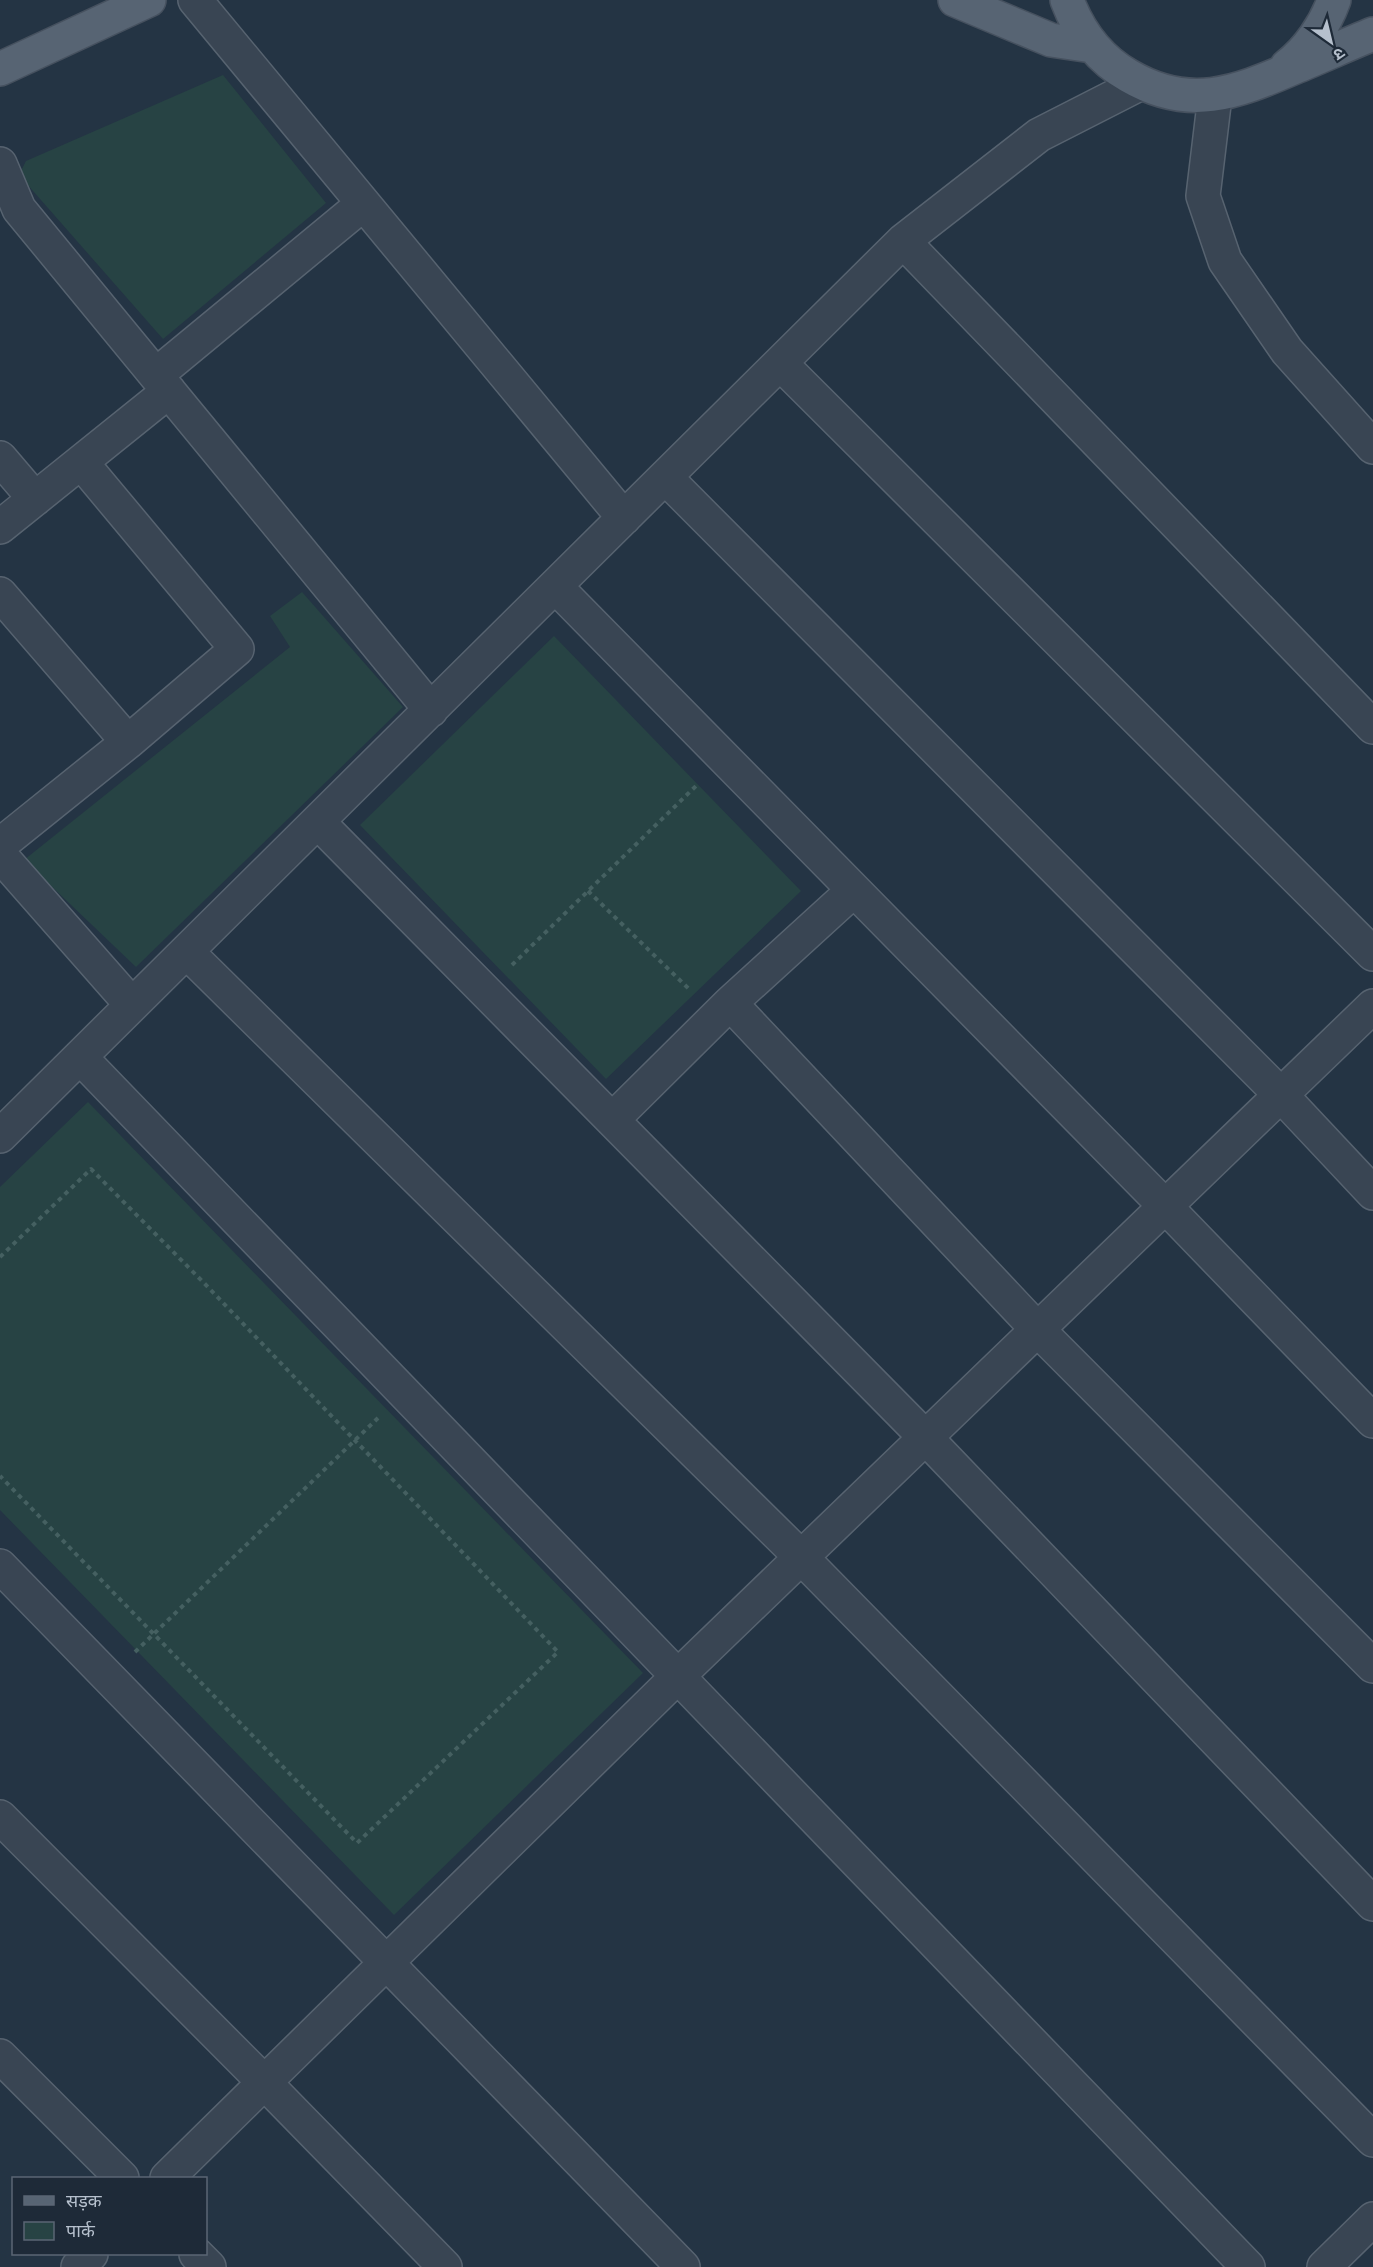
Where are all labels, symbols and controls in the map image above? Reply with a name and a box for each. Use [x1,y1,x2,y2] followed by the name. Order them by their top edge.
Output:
[1301,12,1361,72] north arrow
[1329,44,1349,66] text: उ
[12,2177,207,2255] legend
[66,2189,103,2212] text: सड़क
[66,2219,96,2242] text: पार्क

